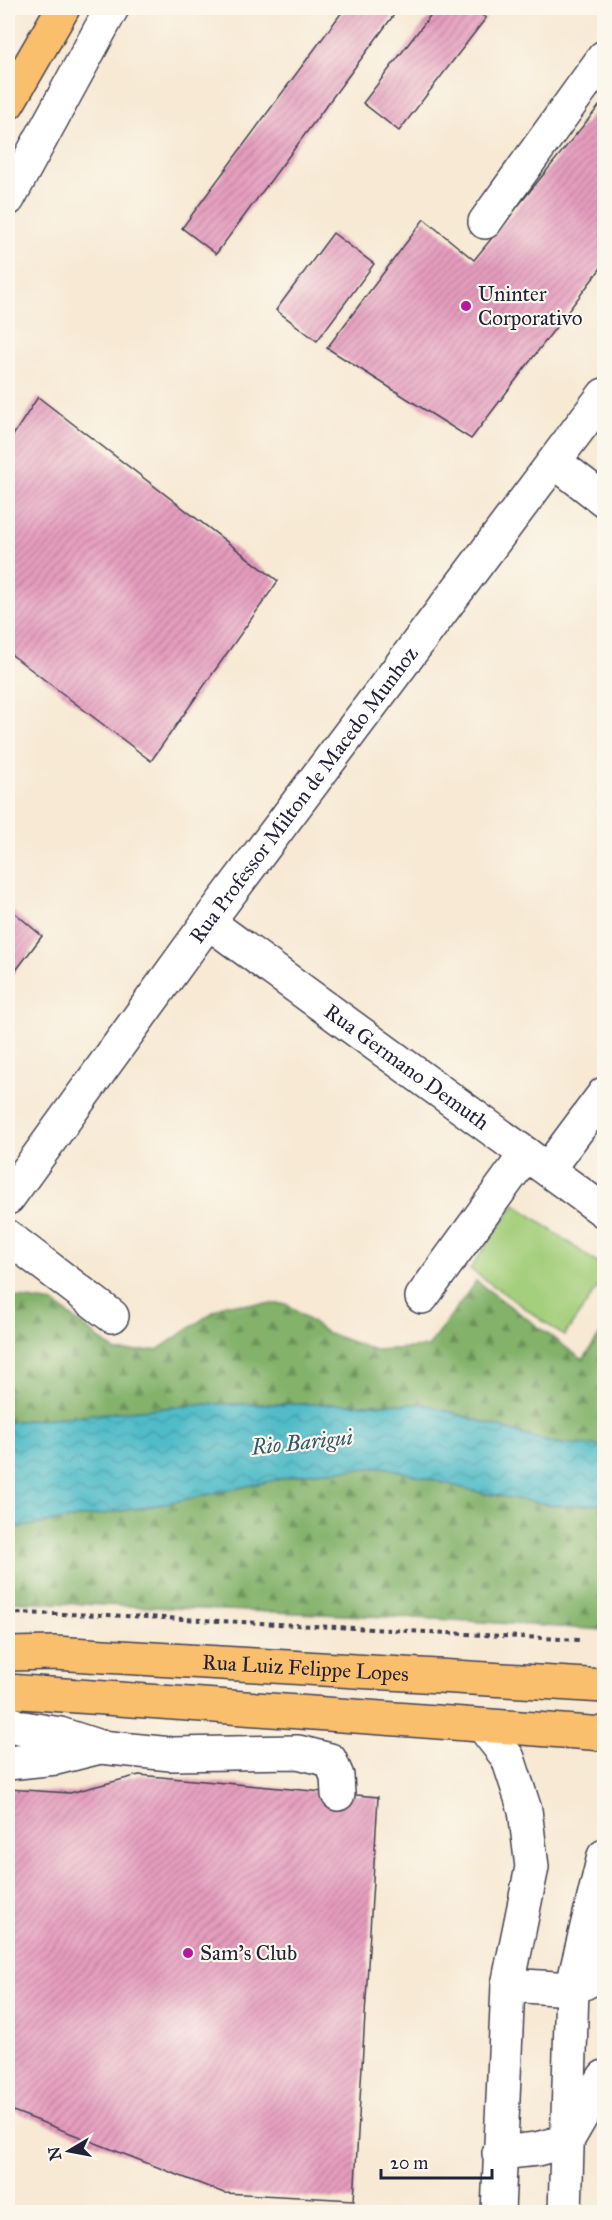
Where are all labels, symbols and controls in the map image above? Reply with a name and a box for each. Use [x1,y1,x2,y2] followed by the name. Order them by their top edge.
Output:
[478,281,583,331] place label: Uninter Corporativo
[459,299,473,313] marker: Uninter Corporativo
[184,641,424,948] street label: Rua Professor Milton de Macedo Munhoz
[319,998,494,1136] street label: Rua Germano Demuth
[249,1423,355,1461] water label: Rio Barigui
[201,1649,410,1687] street label: Rua Luiz Felippe Lopes
[200,1940,297,1966] place label: Sam's Club
[181,1946,195,1960] marker: Sam's Club
[39,2121,99,2181] north arrow
[381,2142,492,2180] scale bar
[44,2145,65,2162] text: N
[390,2152,428,2174] text: 20 m

